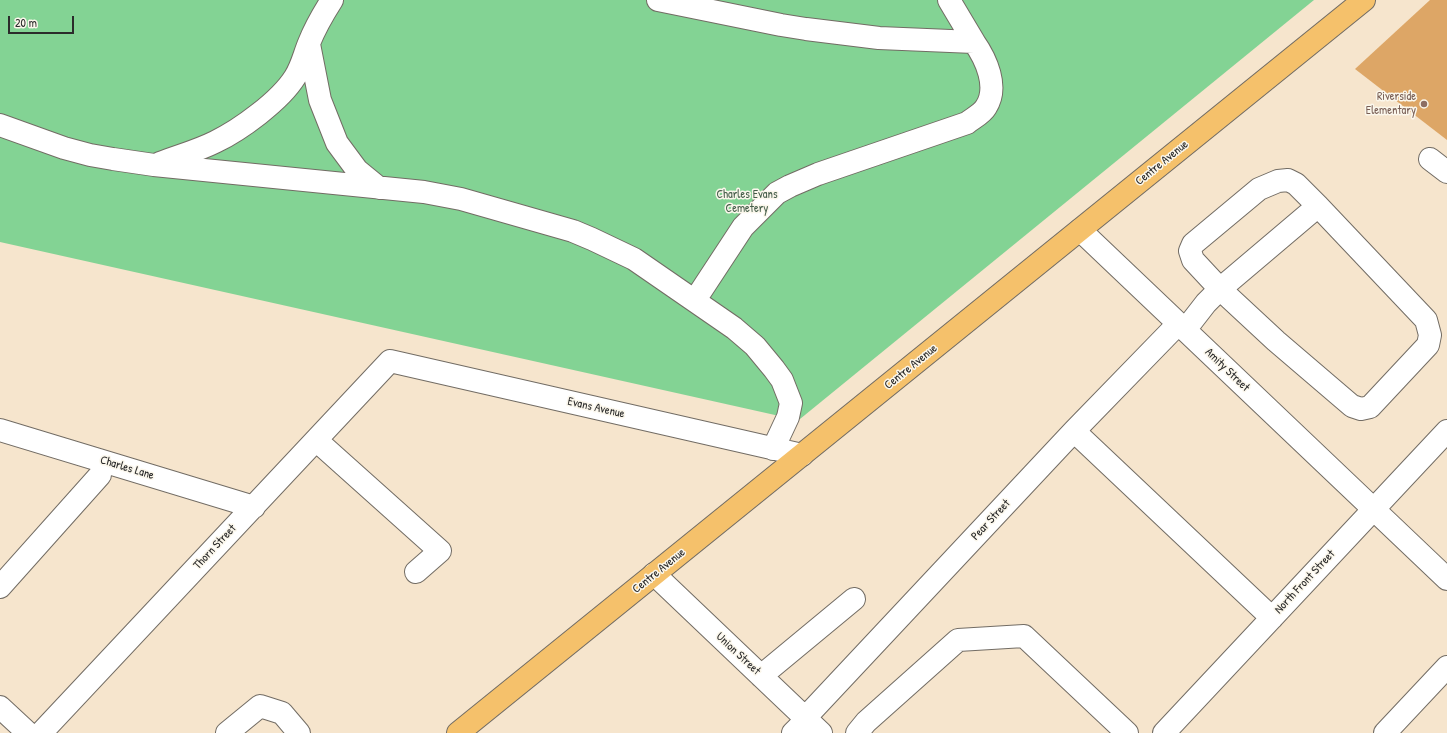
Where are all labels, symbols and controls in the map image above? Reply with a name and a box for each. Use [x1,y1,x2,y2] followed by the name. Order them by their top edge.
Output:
[10,8,76,34] scale bar
[15,14,37,31] text: 20 m
[1366,90,1416,118] place label: Riverside Elementary
[1419,99,1429,109] marker: Riverside Elementary
[1133,137,1191,189] street label: Centre Avenue
[716,188,778,216] park label: Charles Evans Cemetery
[882,341,940,393] street label: Centre Avenue
[1202,345,1252,395] street label: Amity Street
[566,394,626,422] street label: Evans Avenue
[98,453,156,483] street label: Charles Lane
[968,497,1014,543] street label: Pear Street
[191,522,239,572] street label: Thorn Street
[630,545,688,597] street label: Centre Avenue
[1272,547,1338,617] street label: North Front Street
[713,630,763,678] street label: Union Street

